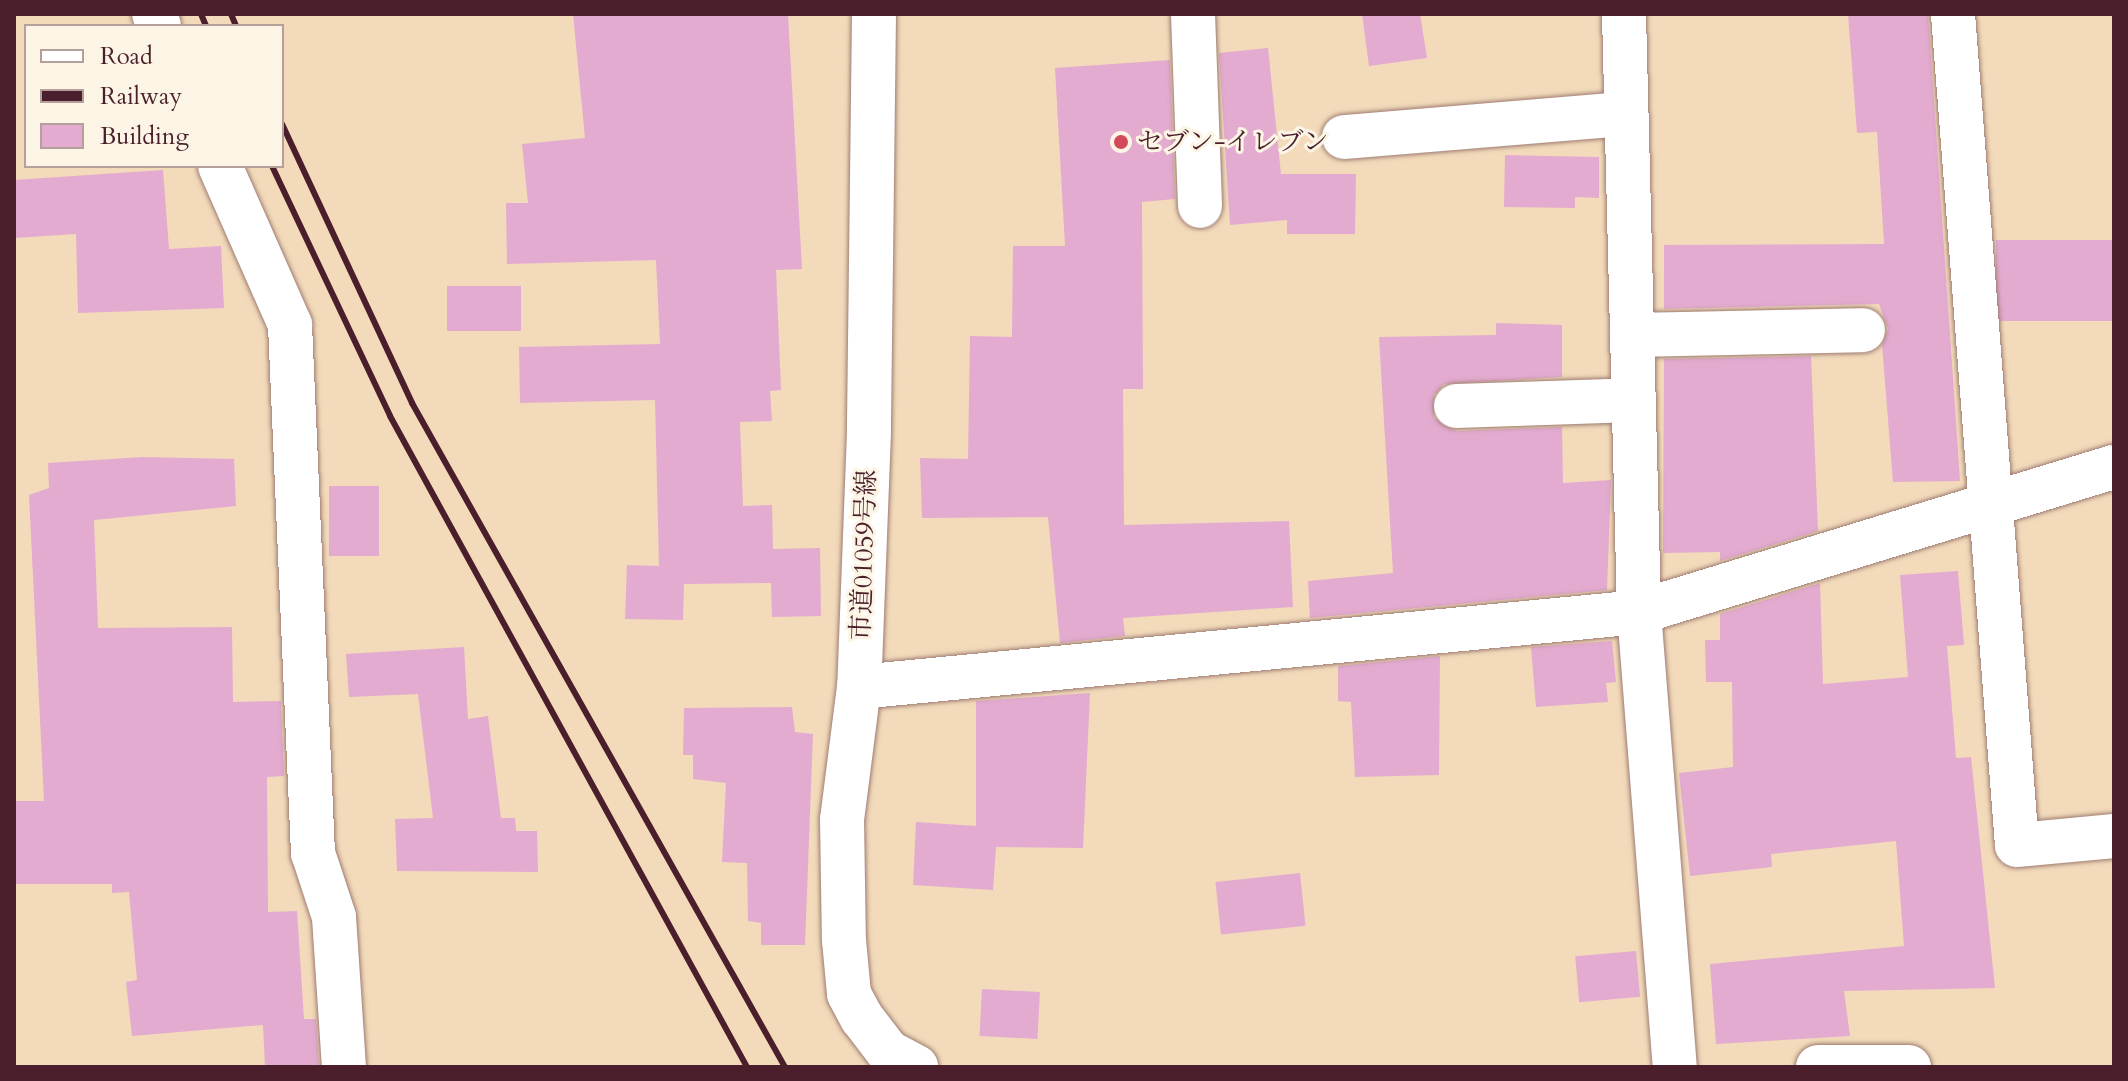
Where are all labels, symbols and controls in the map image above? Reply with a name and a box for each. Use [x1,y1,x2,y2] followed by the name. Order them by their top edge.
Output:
[24,24,284,168] legend
[100,40,153,73] text: Road
[100,80,182,113] text: Railway
[100,120,189,153] text: Building
[1137,126,1331,158] place label: セブン-イレブン
[1112,133,1130,151] marker: セブン-イレブン
[845,469,883,641] street label: 市道01059号線

